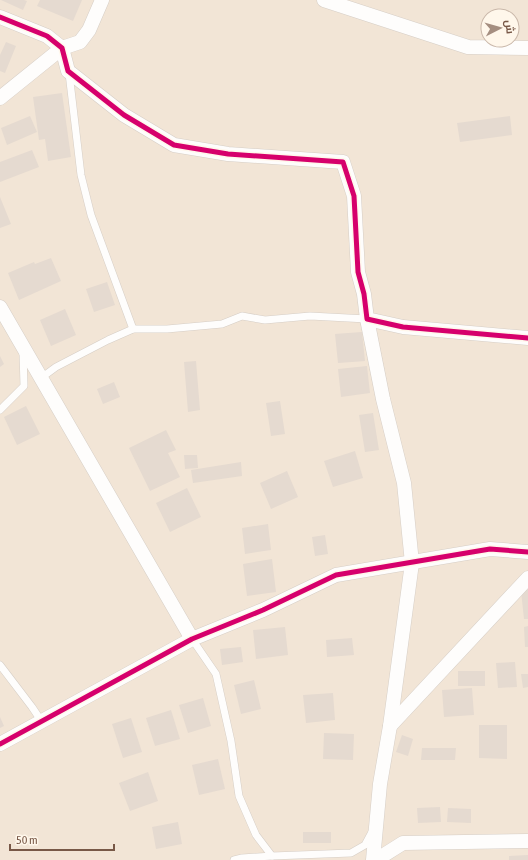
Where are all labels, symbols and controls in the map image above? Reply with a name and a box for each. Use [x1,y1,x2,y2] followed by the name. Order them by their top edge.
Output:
[480,8,520,48] north arrow
[502,19,517,35] text: ش
[10,826,114,852] scale bar
[16,833,38,847] text: 50 m

